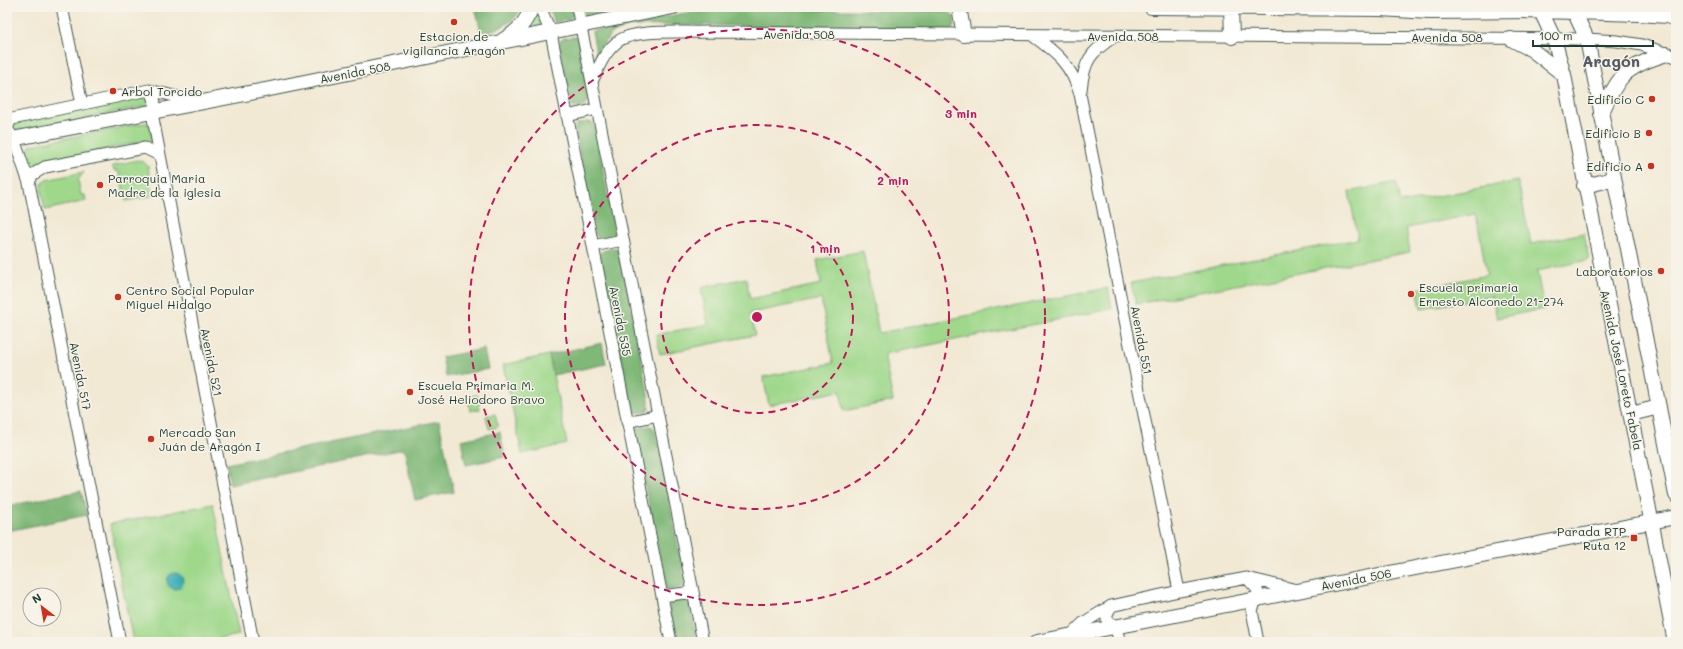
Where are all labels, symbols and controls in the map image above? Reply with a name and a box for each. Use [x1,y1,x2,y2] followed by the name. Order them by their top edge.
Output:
[449,17,459,27] marker: Estacion de vigilancia Aragón
[1533,22,1653,48] scale bar
[763,26,835,42] street label: Avenida 508
[1539,27,1573,43] text: 100 m
[403,28,505,58] place label: Estacion de vigilancia Aragón
[1087,28,1159,44] street label: Avenida 508
[1411,29,1483,45] street label: Avenida 508
[1582,50,1640,71] district label: Aragón
[318,57,392,87] street label: Avenida 508
[121,83,202,99] place label: Arbol Torcido
[108,86,118,96] marker: Arbol Torcido
[1587,91,1644,107] place label: Edificio C
[1647,94,1657,104] marker: Edificio C
[945,105,977,121] text: 3 min
[1585,125,1641,141] place label: Edificio B
[1644,128,1654,138] marker: Edificio B
[1587,158,1643,174] place label: Edificio A
[1646,161,1656,171] marker: Edificio A
[108,170,221,200] place label: Parroquia Maria Madre de la iglesia
[877,172,909,188] text: 2 min
[95,180,105,190] marker: Parroquia Maria Madre de la iglesia
[810,240,840,256] text: 1 min
[1576,263,1653,279] place label: Laboratorios
[1656,266,1666,276] marker: Laboratorios
[1419,279,1564,309] place label: Escuela primaria Ernesto Alconedo 21-274
[126,282,255,312] place label: Centro Social Popular Miguel Hidalgo
[606,285,636,357] street label: Avenida 535
[1597,288,1647,452] street label: Avenida José Loreto Fabela
[1406,289,1416,299] marker: Escuela primaria Ernesto Alconedo 21-274
[113,292,123,302] marker: Centro Social Popular Miguel Hidalgo
[1128,304,1156,376] street label: Avenida 551
[750,310,764,324] centre of rings
[198,327,226,397] street label: Avenida 521
[67,341,96,412] street label: Avenida 517
[418,377,545,407] place label: Escuela Primaria M. José Heliodoro Bravo
[405,387,415,397] marker: Escuela Primaria M. José Heliodoro Bravo
[159,424,261,454] place label: Mercado San Juán de Aragón I
[146,434,156,444] marker: Mercado San Juán de Aragón I
[1557,523,1626,553] place label: Parada RTP Ruta 12
[1629,533,1639,543] marker: Parada RTP Ruta 12
[1319,564,1393,594] street label: Avenida 506
[22,587,62,627] north arrow
[29,589,44,607] text: N

